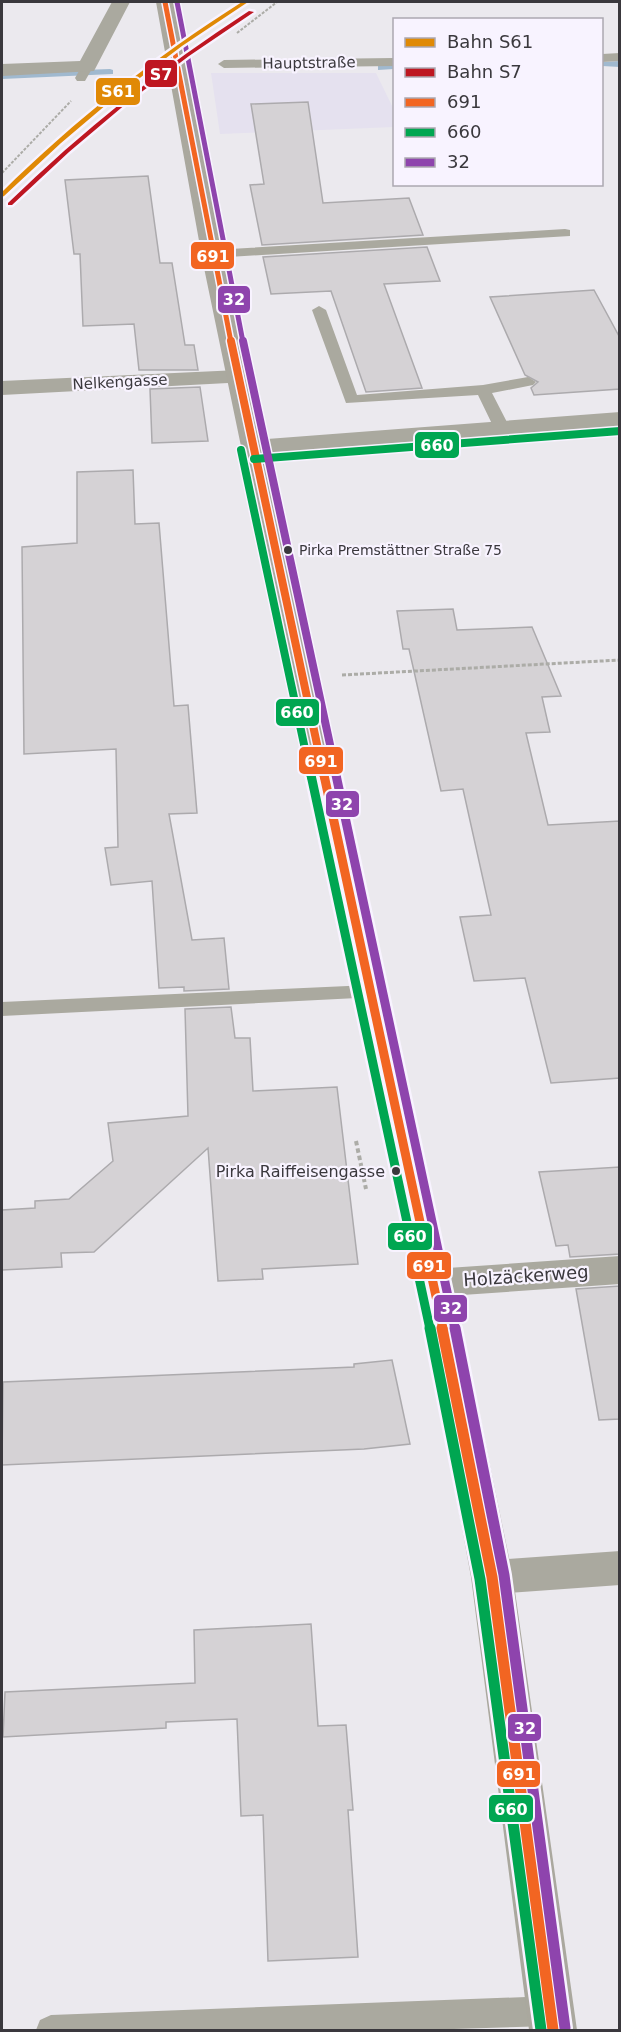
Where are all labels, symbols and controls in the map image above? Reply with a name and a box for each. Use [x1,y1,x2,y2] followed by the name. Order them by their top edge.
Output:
[393,18,603,186] legend
[447,31,533,52] text: Bahn S61
[262,53,356,73] street label: Hauptstraße
[144,59,178,88] line badge: S7
[447,61,522,82] text: Bahn S7
[150,65,172,84] text: S7
[95,77,141,106] line badge: S61
[101,82,135,101] text: S61
[447,91,481,112] text: 691
[447,121,481,142] text: 660
[447,151,470,172] text: 32
[190,241,235,270] line badge: 691
[196,247,230,266] text: 691
[217,285,251,314] line badge: 32
[223,290,245,309] text: 32
[72,371,168,393] street label: Nelkengasse
[414,431,460,459] line badge: 660
[420,436,454,455] text: 660
[299,542,502,558] place label: Pirka Premstättner Straße 75
[282,544,294,556] marker: Pirka Premstättner Straße 75
[275,698,320,727] line badge: 660
[280,703,314,722] text: 660
[298,746,344,775] line badge: 691
[304,752,338,771] text: 691
[325,790,360,818] line badge: 32
[331,795,353,814] text: 32
[216,1162,385,1181] place label: Pirka Raiffeisengasse
[390,1165,402,1177] marker: Pirka Raiffeisengasse
[387,1222,433,1251] line badge: 660
[393,1227,427,1246] text: 660
[406,1251,452,1280] line badge: 691
[412,1257,446,1276] text: 691
[463,1261,589,1290] street label: Holzäckerweg
[433,1294,468,1323] line badge: 32
[440,1299,462,1318] text: 32
[507,1713,542,1742] line badge: 32
[514,1719,536,1738] text: 32
[496,1760,541,1788] line badge: 691
[502,1765,536,1784] text: 691
[488,1794,534,1823] line badge: 660
[494,1800,528,1819] text: 660

